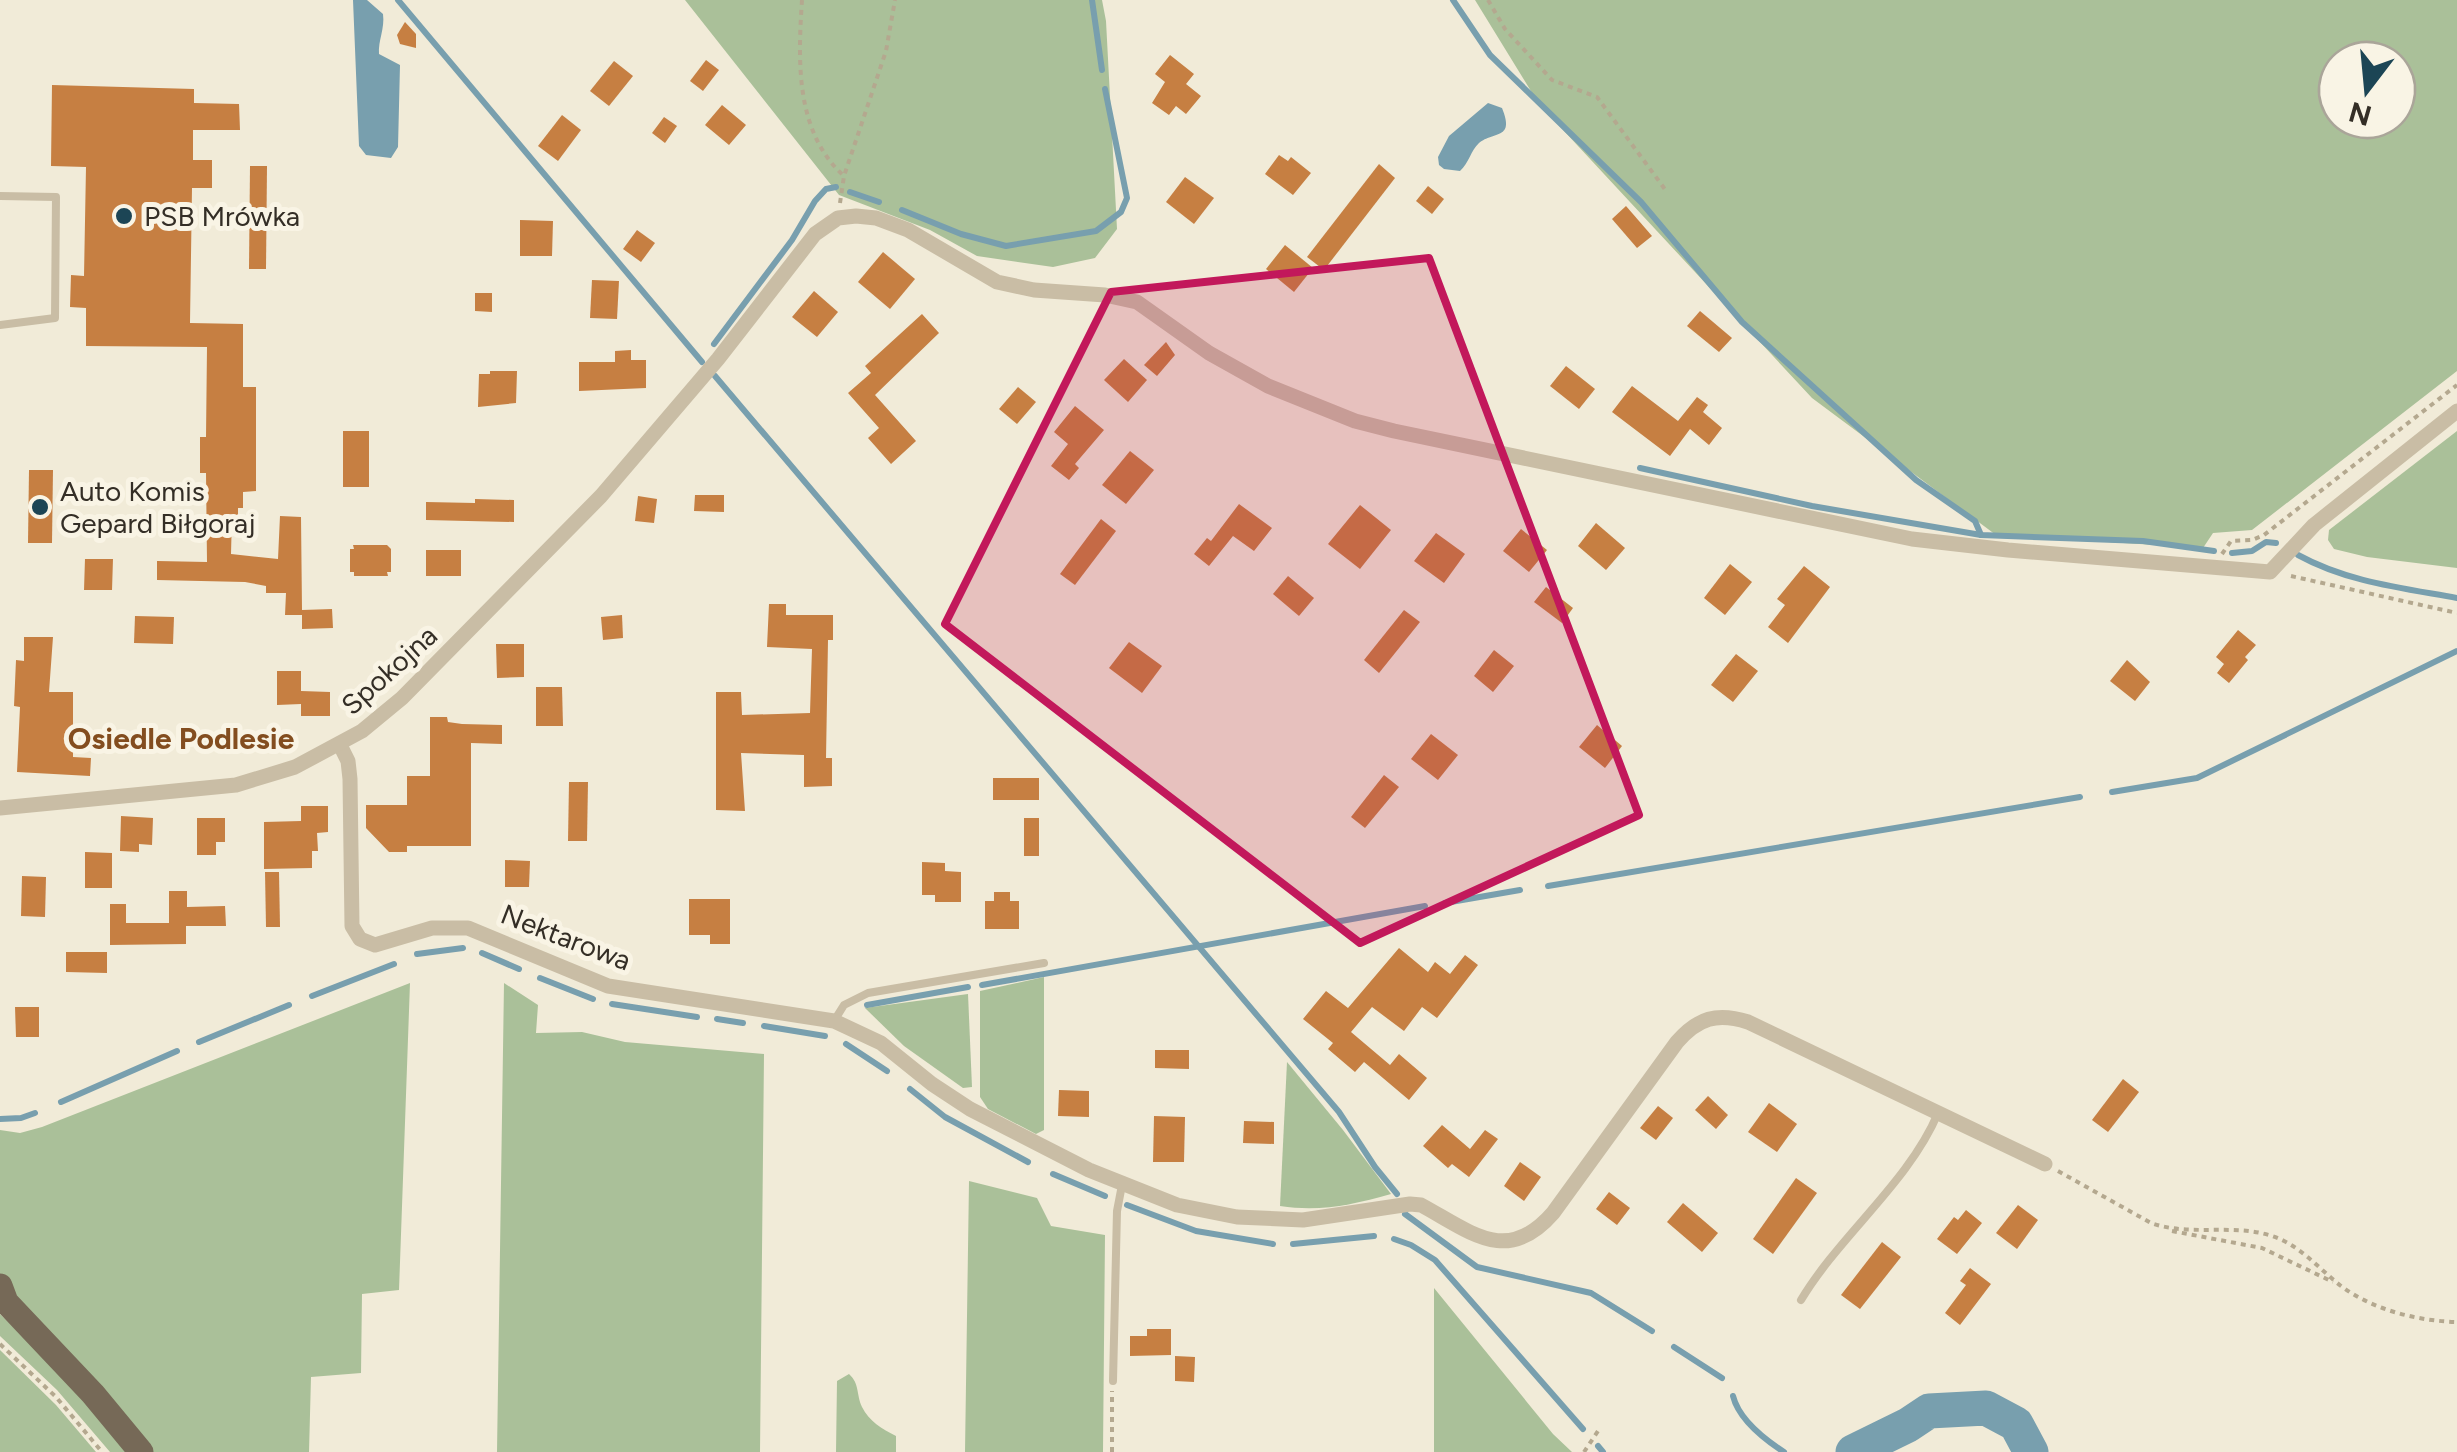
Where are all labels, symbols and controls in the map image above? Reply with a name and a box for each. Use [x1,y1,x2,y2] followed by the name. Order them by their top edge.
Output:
[2317,40,2417,140] north arrow
[2345,95,2375,133] text: N
[144,199,300,233] place label: PSB Mrówka
[113,205,135,227] marker: PSB Mrówka
[60,474,256,540] place label: Auto Komis Gepard Biłgoraj
[29,496,51,518] marker: Auto Komis Gepard Biłgoraj
[334,618,444,722] street label: Spokojna
[68,720,295,757] district label: Osiedle Podlesie
[496,897,636,977] street label: Nektarowa

